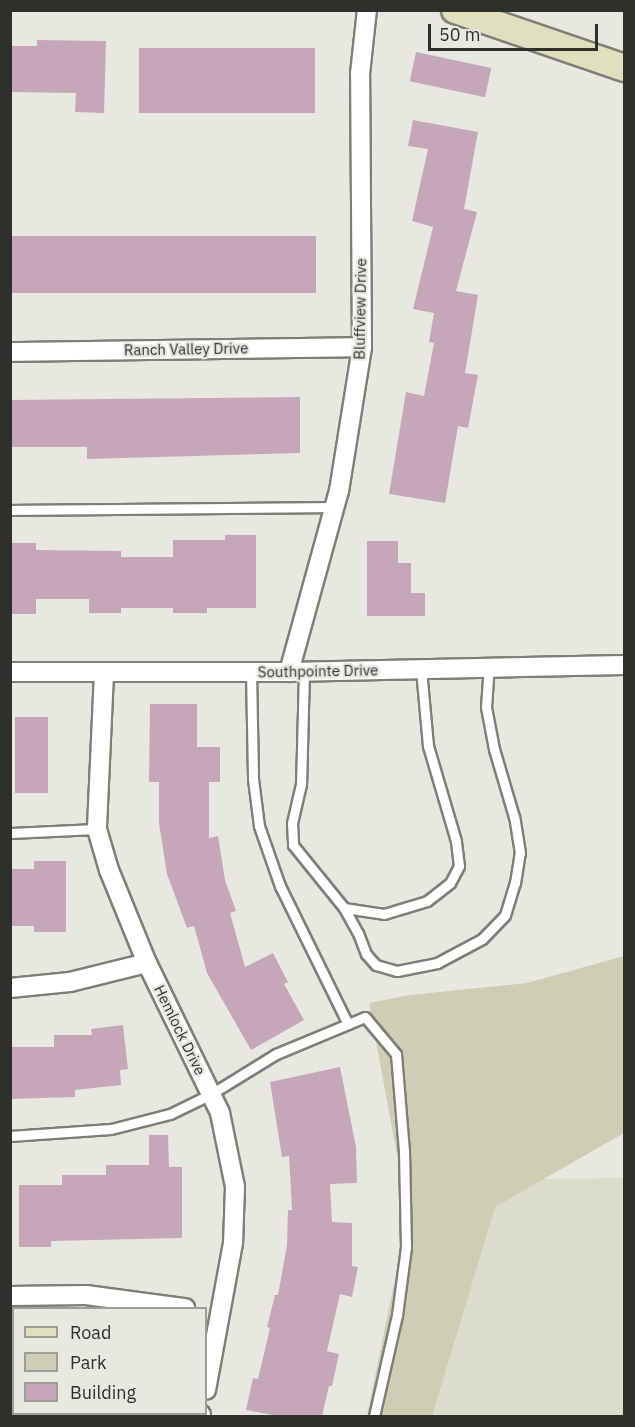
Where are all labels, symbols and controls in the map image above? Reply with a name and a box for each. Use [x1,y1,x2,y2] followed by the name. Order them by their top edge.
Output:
[431,12,600,50] scale bar
[439,23,481,46] text: 50 m
[350,258,370,360] street label: Bluffview Drive
[124,339,248,359] street label: Ranch Valley Drive
[258,661,378,681] street label: Southpointe Drive
[150,982,210,1078] street label: Hemlock Drive
[12,1307,207,1415] legend
[70,1321,111,1344] text: Road
[70,1351,106,1374] text: Park
[70,1381,136,1404] text: Building

